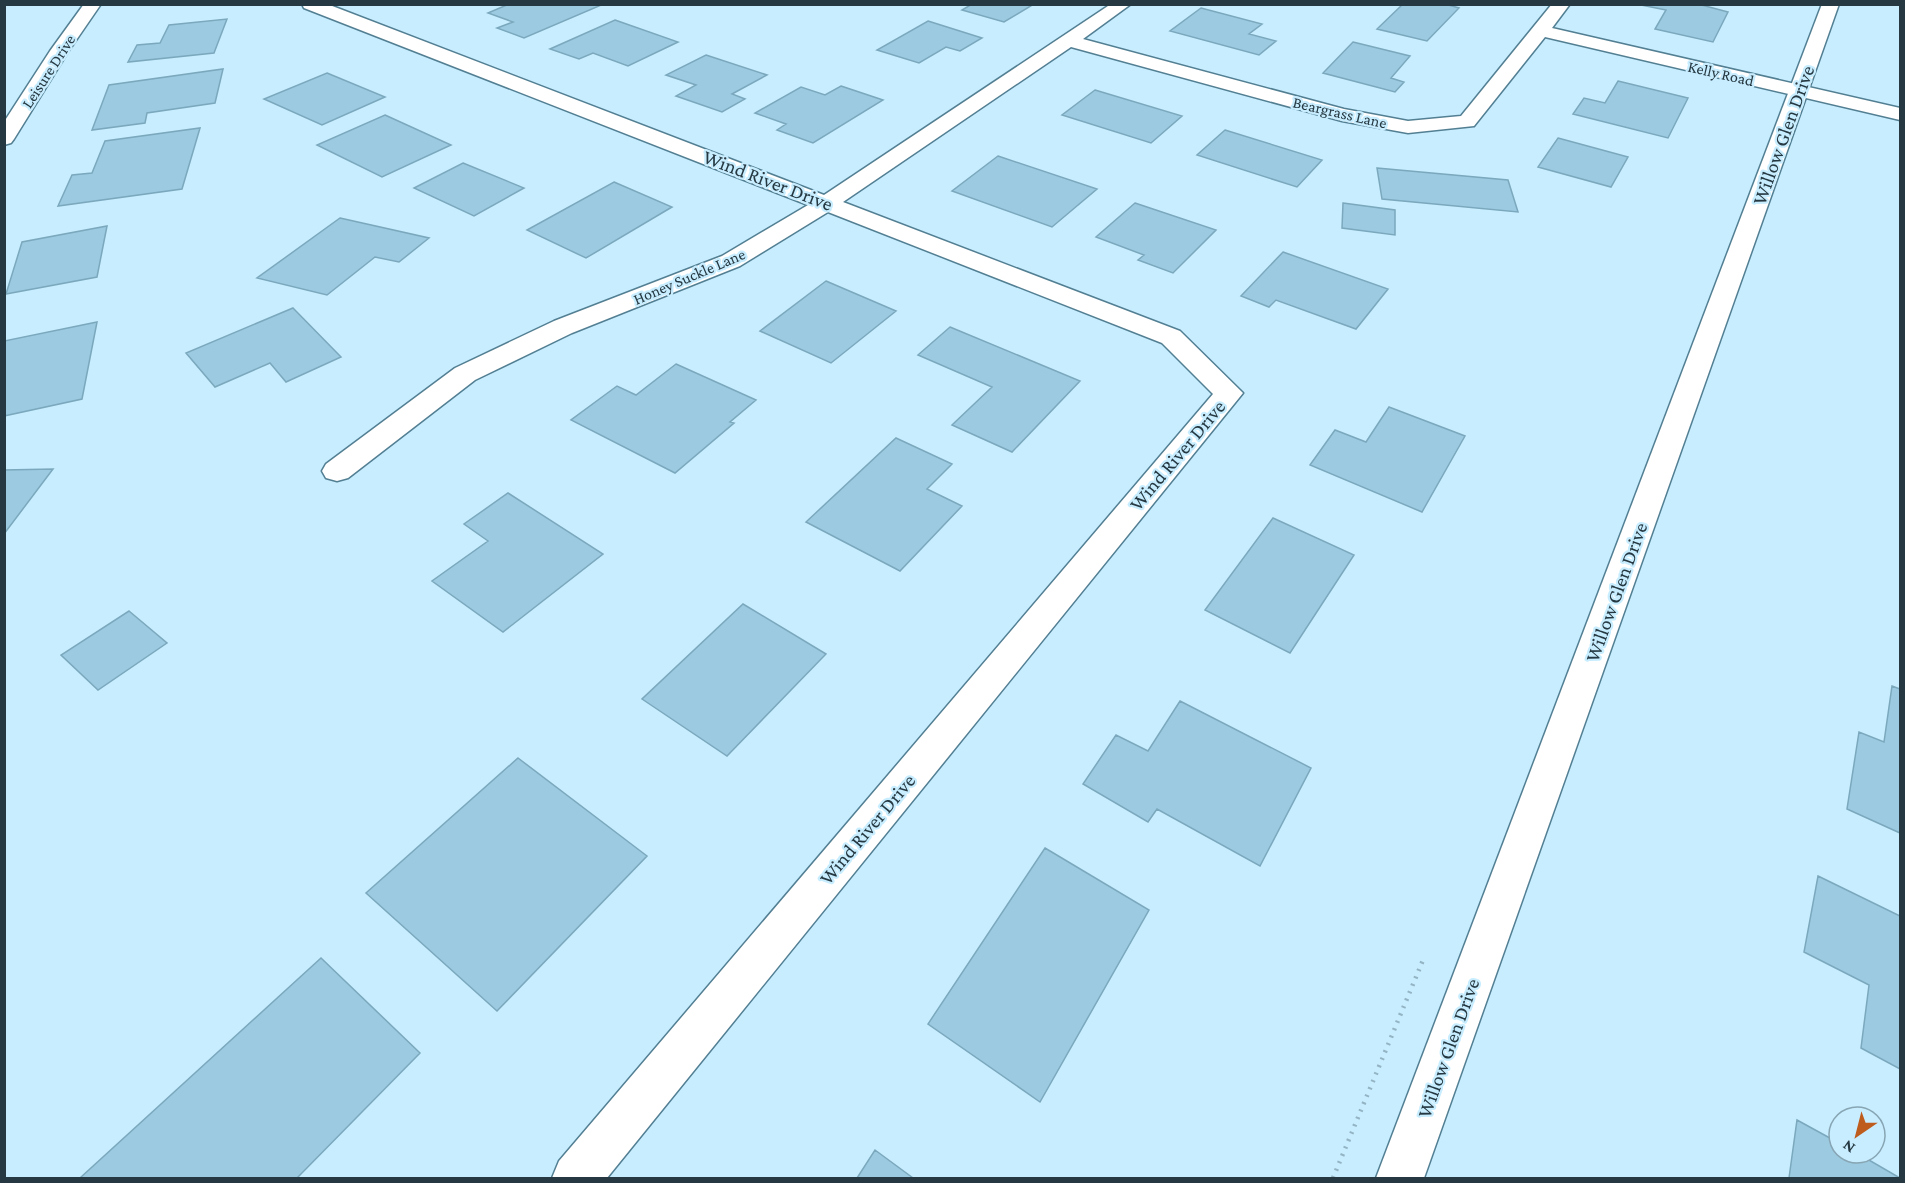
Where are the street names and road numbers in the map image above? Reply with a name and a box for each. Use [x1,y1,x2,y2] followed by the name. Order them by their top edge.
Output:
[18,31,78,111] street label: Leisure Drive
[1686,58,1756,90] street label: Kelly Road
[1748,62,1819,208] street label: Willow Glen Drive
[1291,93,1388,133] street label: Beargrass Lane
[700,145,836,215] street label: Wind River Drive
[631,245,748,309] street label: Honey Suckle Lane
[1125,395,1230,514] street label: Wind River Drive
[1581,519,1652,665] street label: Willow Glen Drive
[815,769,920,888] street label: Wind River Drive
[1413,975,1484,1121] street label: Willow Glen Drive

